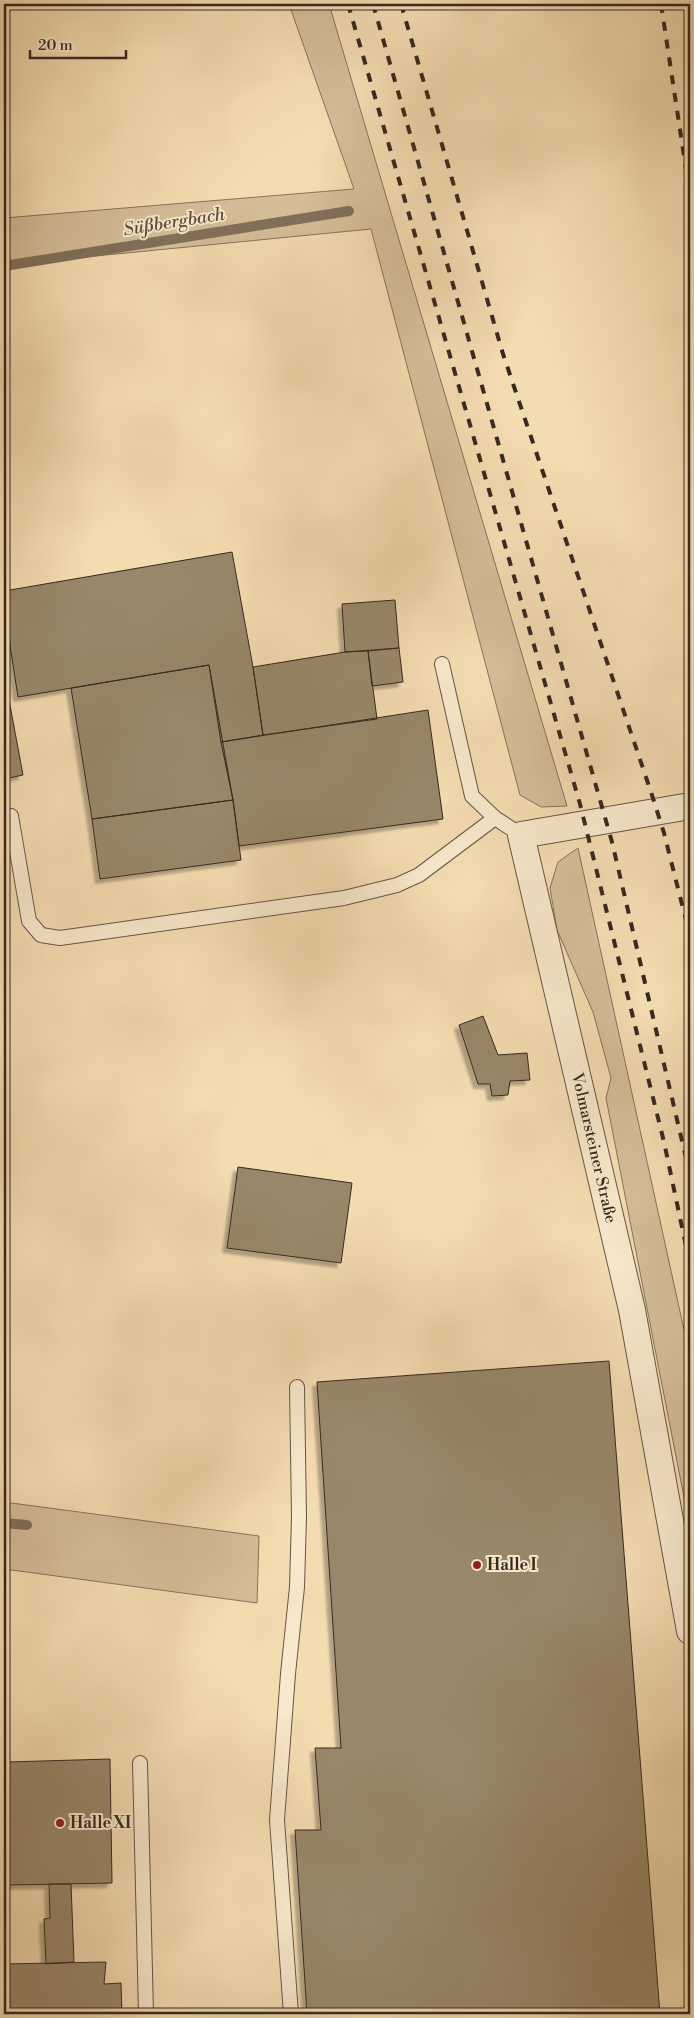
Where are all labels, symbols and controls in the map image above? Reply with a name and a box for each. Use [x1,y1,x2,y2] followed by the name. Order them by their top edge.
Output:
[30,28,126,60] scale bar
[38,36,73,55] text: 20 m
[122,202,227,241] water label: Süßbergbach
[567,1070,621,1225] street label: Volmarsteiner Straße
[487,1555,537,1575] place label: Halle I
[471,1559,483,1571] marker: Halle I
[70,1813,131,1833] place label: Halle XI
[54,1817,66,1829] marker: Halle XI

